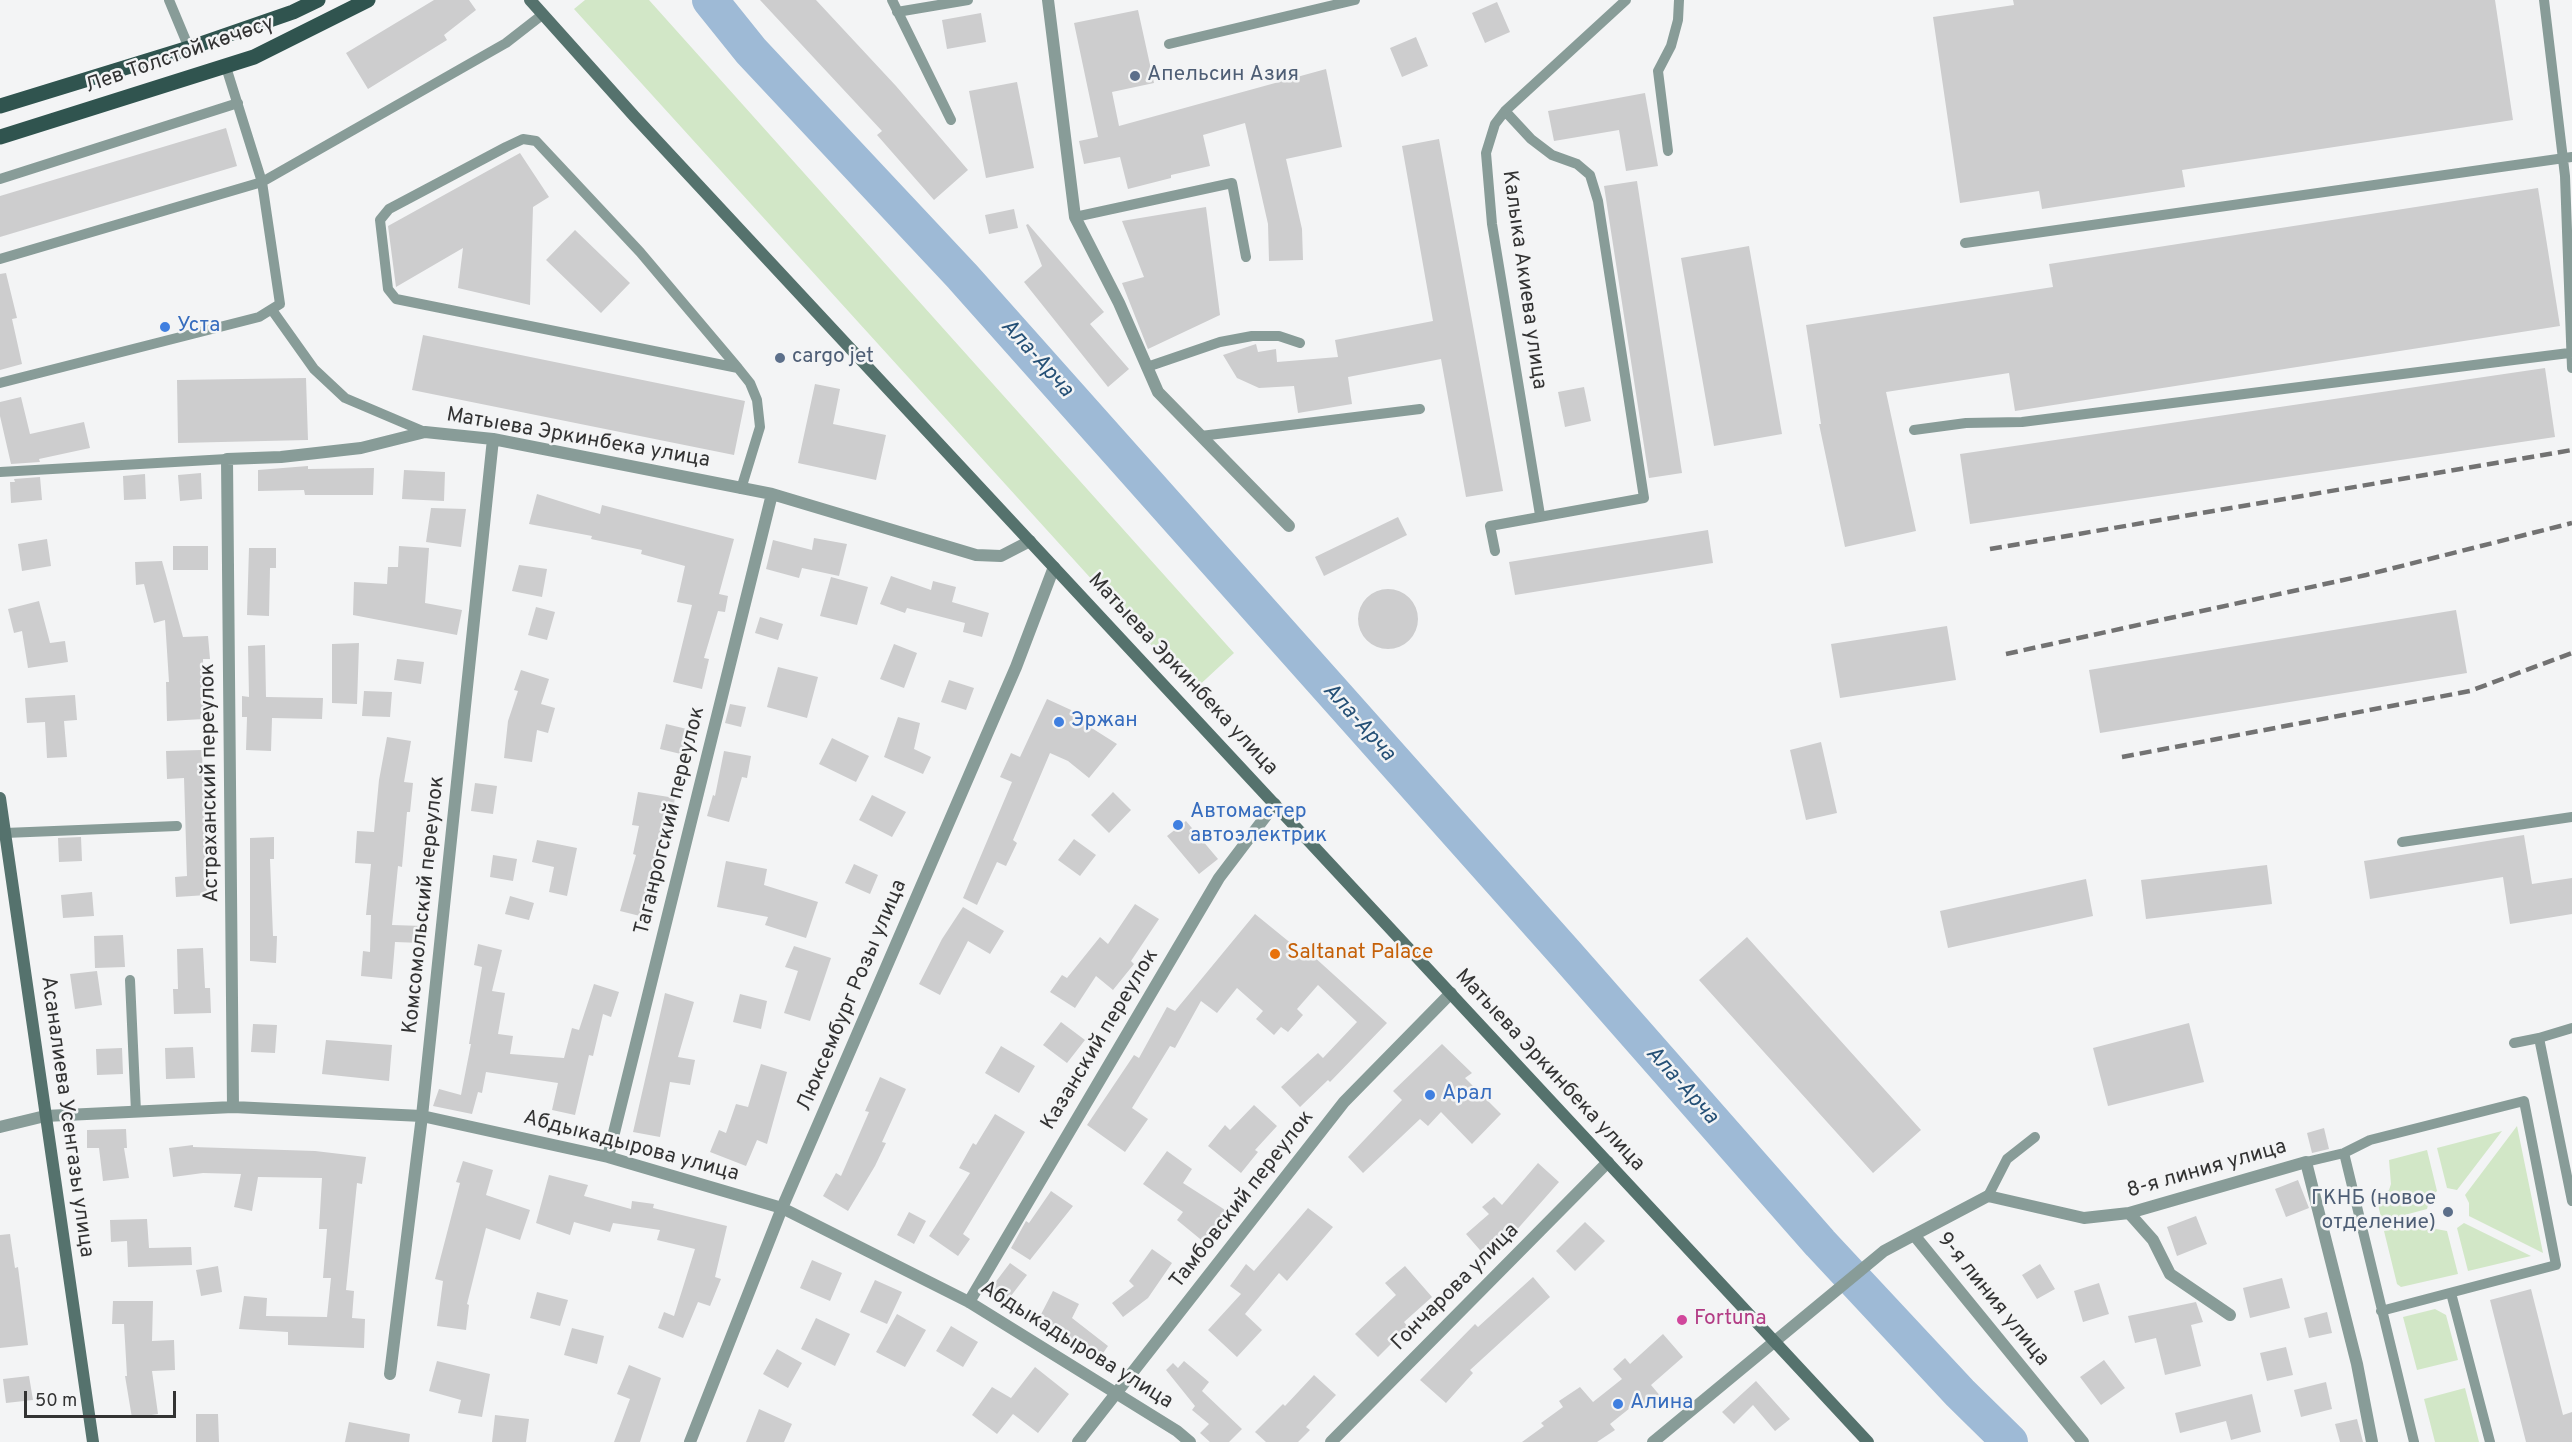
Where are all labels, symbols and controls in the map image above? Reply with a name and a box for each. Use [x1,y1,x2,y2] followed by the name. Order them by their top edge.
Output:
[82,12,278,100] street label: Лев Толстой көчөсү
[1147,63,1299,89] place label: Апельсин Азия
[1128,69,1142,83] marker: Апельсин Азия
[1495,169,1551,391] street label: Калыка Акиева улица
[177,314,220,340] place label: Уста
[994,314,1078,404] water label: Ала-Арча
[158,320,172,334] marker: Уста
[792,345,874,371] place label: cargo jet
[773,351,787,365] marker: cargo jet
[444,403,712,475] street label: Матыева Эркинбека улица
[1082,569,1282,781] street label: Матыева Эркинбека улица
[196,663,226,903] street label: Астраханский переулок
[1316,678,1400,768] water label: Ала-Арча
[630,704,712,938] street label: Таганрогский переулок
[1071,709,1138,735] place label: Эржан
[1052,715,1066,729] marker: Эржан
[399,775,451,1035] street label: Комсомольский переулок
[1190,800,1327,850] place label: Автомастер автоэлектрик
[1171,818,1185,832] marker: Автомастер автоэлектрик
[793,876,913,1116] street label: Люксембург Розы улица
[1287,941,1433,967] place label: Saltanat Palace
[1037,945,1165,1135] street label: Казанский переулок
[1268,947,1282,961] marker: Saltanat Palace
[1449,965,1649,1177] street label: Матыева Эркинбека улица
[34,975,98,1259] street label: Асаналиева Усенгазы улица
[1639,1041,1723,1131] water label: Ала-Арча
[1442,1082,1492,1108] place label: Арал
[1423,1088,1437,1102] marker: Арал
[520,1106,742,1188] street label: Абдыкадырова улица
[1166,1106,1320,1294] street label: Тамбовский переулок
[2124,1135,2290,1205] street label: 8-я линия улица
[2311,1187,2436,1237] place label: ГКНБ (новое отделение)
[2441,1205,2455,1219] marker: ГКНБ (новое отделение)
[1387,1219,1525,1357] street label: Гончарова улица
[1930,1228,2054,1372] street label: 9-я линия улица
[975,1276,1177,1416] street label: Абдыкадырова улица
[1694,1307,1767,1333] place label: Fortuna
[1675,1313,1689,1327] marker: Fortuna
[27,1379,178,1417] scale bar
[35,1390,77,1413] text: 50 m
[1630,1391,1693,1417] place label: Алина
[1611,1397,1625,1411] marker: Алина

